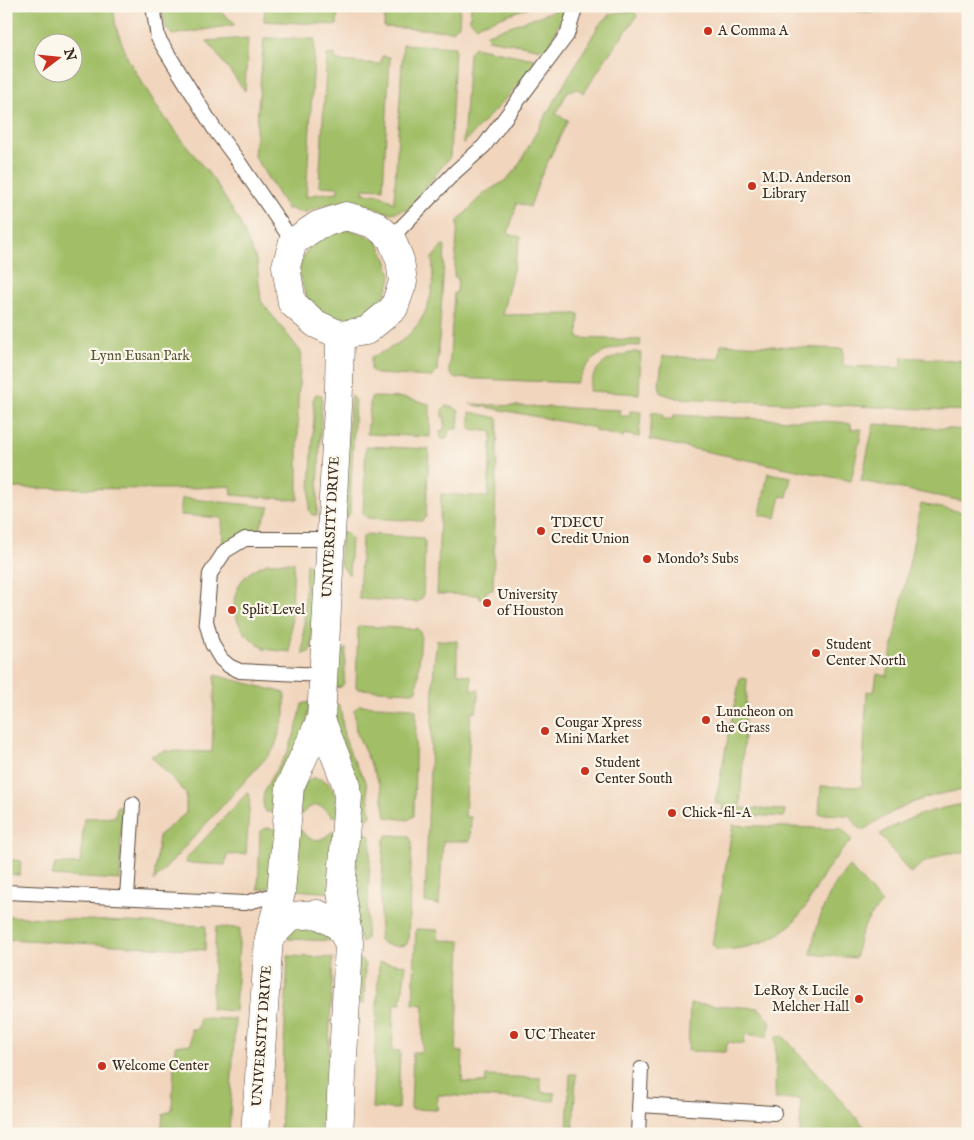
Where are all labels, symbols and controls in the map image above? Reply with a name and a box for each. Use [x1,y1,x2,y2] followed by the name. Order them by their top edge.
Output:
[717,22,789,40] place label: A Comma A
[702,25,714,37] marker: A Comma A
[32,32,82,82] north arrow
[59,45,80,63] text: N
[762,169,852,203] place label: M.D. Anderson Library
[746,180,758,192] marker: M.D. Anderson Library
[90,347,190,365] park label: Lynn Eusan Park
[318,455,344,598] street label: UNIVERSITY DRIVE
[551,514,630,548] place label: TDECU Credit Union
[535,525,547,537] marker: TDECU Credit Union
[657,550,739,568] place label: Mondo's Subs
[641,553,653,565] marker: Mondo's Subs
[497,586,564,620] place label: University of Houston
[481,597,493,609] marker: University of Houston
[242,601,305,619] place label: Split Level
[226,604,238,616] marker: Split Level
[826,636,906,670] place label: Student Center North
[810,647,822,659] marker: Student Center North
[716,703,794,737] place label: Luncheon on the Grass
[555,714,642,748] place label: Cougar Xpress Mini Market
[700,714,712,726] marker: Luncheon on the Grass
[539,725,551,737] marker: Cougar Xpress Mini Market
[595,754,673,788] place label: Student Center South
[579,765,591,777] marker: Student Center South
[682,804,752,822] place label: Chick-fil-A
[666,807,678,819] marker: Chick-fil-A
[248,964,276,1107] street label: UNIVERSITY DRIVE
[754,982,850,1016] place label: LeRoy & Lucile Melcher Hall
[853,993,865,1005] marker: LeRoy & Lucile Melcher Hall
[524,1026,595,1044] place label: UC Theater
[508,1029,520,1041] marker: UC Theater
[112,1057,209,1075] place label: Welcome Center
[96,1060,108,1072] marker: Welcome Center

